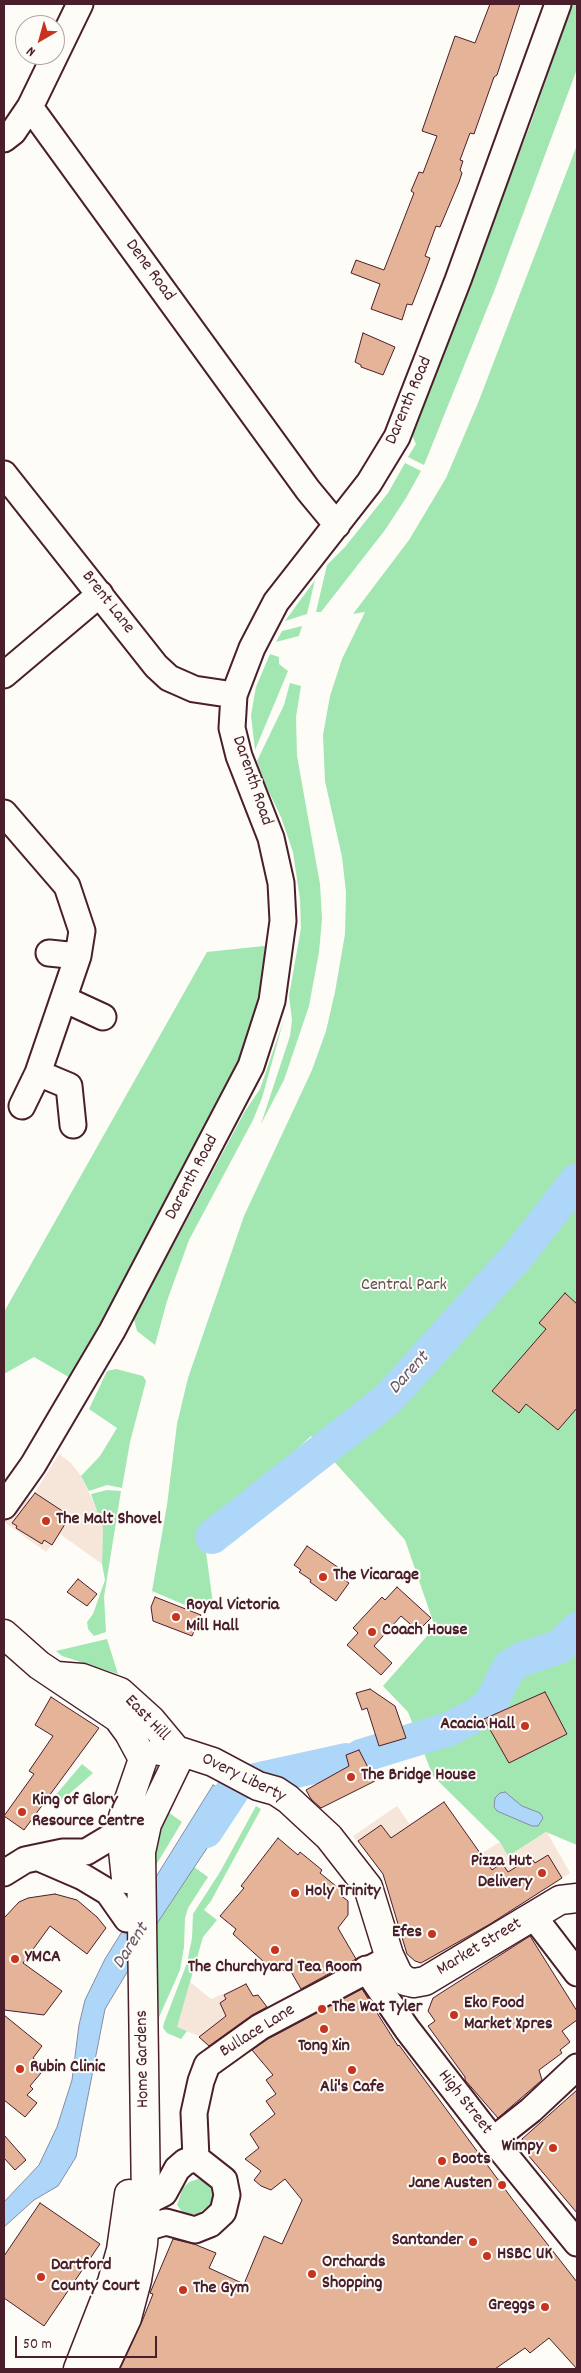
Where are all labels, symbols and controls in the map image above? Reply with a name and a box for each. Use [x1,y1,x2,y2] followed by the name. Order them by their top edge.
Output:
[15,15,65,65] north arrow
[23,41,40,61] text: N
[119,236,179,306] street label: Dene Road
[382,354,438,448] street label: Darenth Road
[76,567,138,639] street label: Brent Lane
[226,733,276,829] street label: Darenth Road
[162,1132,224,1224] street label: Darenth Road
[361,1276,447,1298] park label: Central Park
[385,1348,435,1400] water label: Darent
[56,1510,161,1532] place label: The Malt Shovel
[40,1515,52,1527] marker: The Malt Shovel
[333,1566,419,1588] place label: The Vicarage
[317,1571,329,1583] marker: The Vicarage
[186,1596,279,1638] place label: Royal Victoria Mill Hall
[170,1611,182,1623] marker: Royal Victoria Mill Hall
[382,1621,467,1643] place label: Coach House
[366,1626,378,1638] marker: Coach House
[119,1691,173,1747] street label: East Hill
[440,1715,515,1737] place label: Acacia Hall
[519,1720,531,1732] marker: Acacia Hall
[197,1749,289,1809] street label: Overy Liberty
[361,1766,476,1788] place label: The Bridge House
[345,1771,357,1783] marker: The Bridge House
[32,1791,144,1834] place label: King of Glory Resource Centre
[16,1806,28,1818] marker: King of Glory Resource Centre
[471,1852,532,1895] place label: Pizza Hut Delivery
[536,1867,548,1879] marker: Pizza Hut Delivery
[305,1882,381,1904] place label: Holy Trinity
[289,1887,301,1899] marker: Holy Trinity
[434,1914,526,1982] street label: Market Street
[109,1920,155,1974] water label: Darent
[392,1923,422,1945] place label: Efes
[426,1928,438,1940] marker: Efes
[269,1944,281,1956] marker: The Churchyard Tea Room
[25,1948,61,1970] place label: YMCA
[9,1953,21,1965] marker: YMCA
[188,1958,362,1980] place label: The Churchyard Tea Room
[464,1994,553,2036] place label: Eko Food Market Xpres
[332,1998,422,2020] place label: The Wat Tyler
[216,2000,300,2064] street label: Bullace Lane
[316,2003,328,2015] marker: The Wat Tyler
[448,2009,460,2021] marker: Eko Food Market Xpres
[132,2010,156,2108] street label: Home Gardens
[318,2023,330,2035] marker: Tong Xin
[298,2037,350,2059] place label: Tong Xin
[30,2058,105,2080] place label: Rubin Clinic
[14,2063,26,2075] marker: Rubin Clinic
[346,2064,358,2076] marker: Ali's Cafe
[432,2066,496,2140] street label: High Street
[320,2078,384,2100] place label: Ali's Cafe
[501,2137,543,2159] place label: Wimpy
[547,2142,559,2154] marker: Wimpy
[452,2150,491,2172] place label: Boots
[436,2155,448,2167] marker: Boots
[409,2174,492,2196] place label: Jane Austen
[496,2179,508,2191] marker: Jane Austen
[392,2231,463,2253] place label: Santander
[467,2236,479,2248] marker: Santander
[497,2245,553,2267] place label: HSBC UK
[481,2250,493,2262] marker: HSBC UK
[322,2253,386,2296] place label: Orchards Shopping
[51,2256,140,2298] place label: Dartford County Court
[306,2268,318,2280] marker: Orchards Shopping
[35,2271,47,2283] marker: Dartford County Court
[193,2279,249,2301] place label: The Gym
[177,2284,189,2296] marker: The Gym
[488,2296,535,2318] place label: Greggs
[539,2301,551,2313] marker: Greggs
[18,2326,160,2358] scale bar
[23,2334,52,2356] text: 50 m

